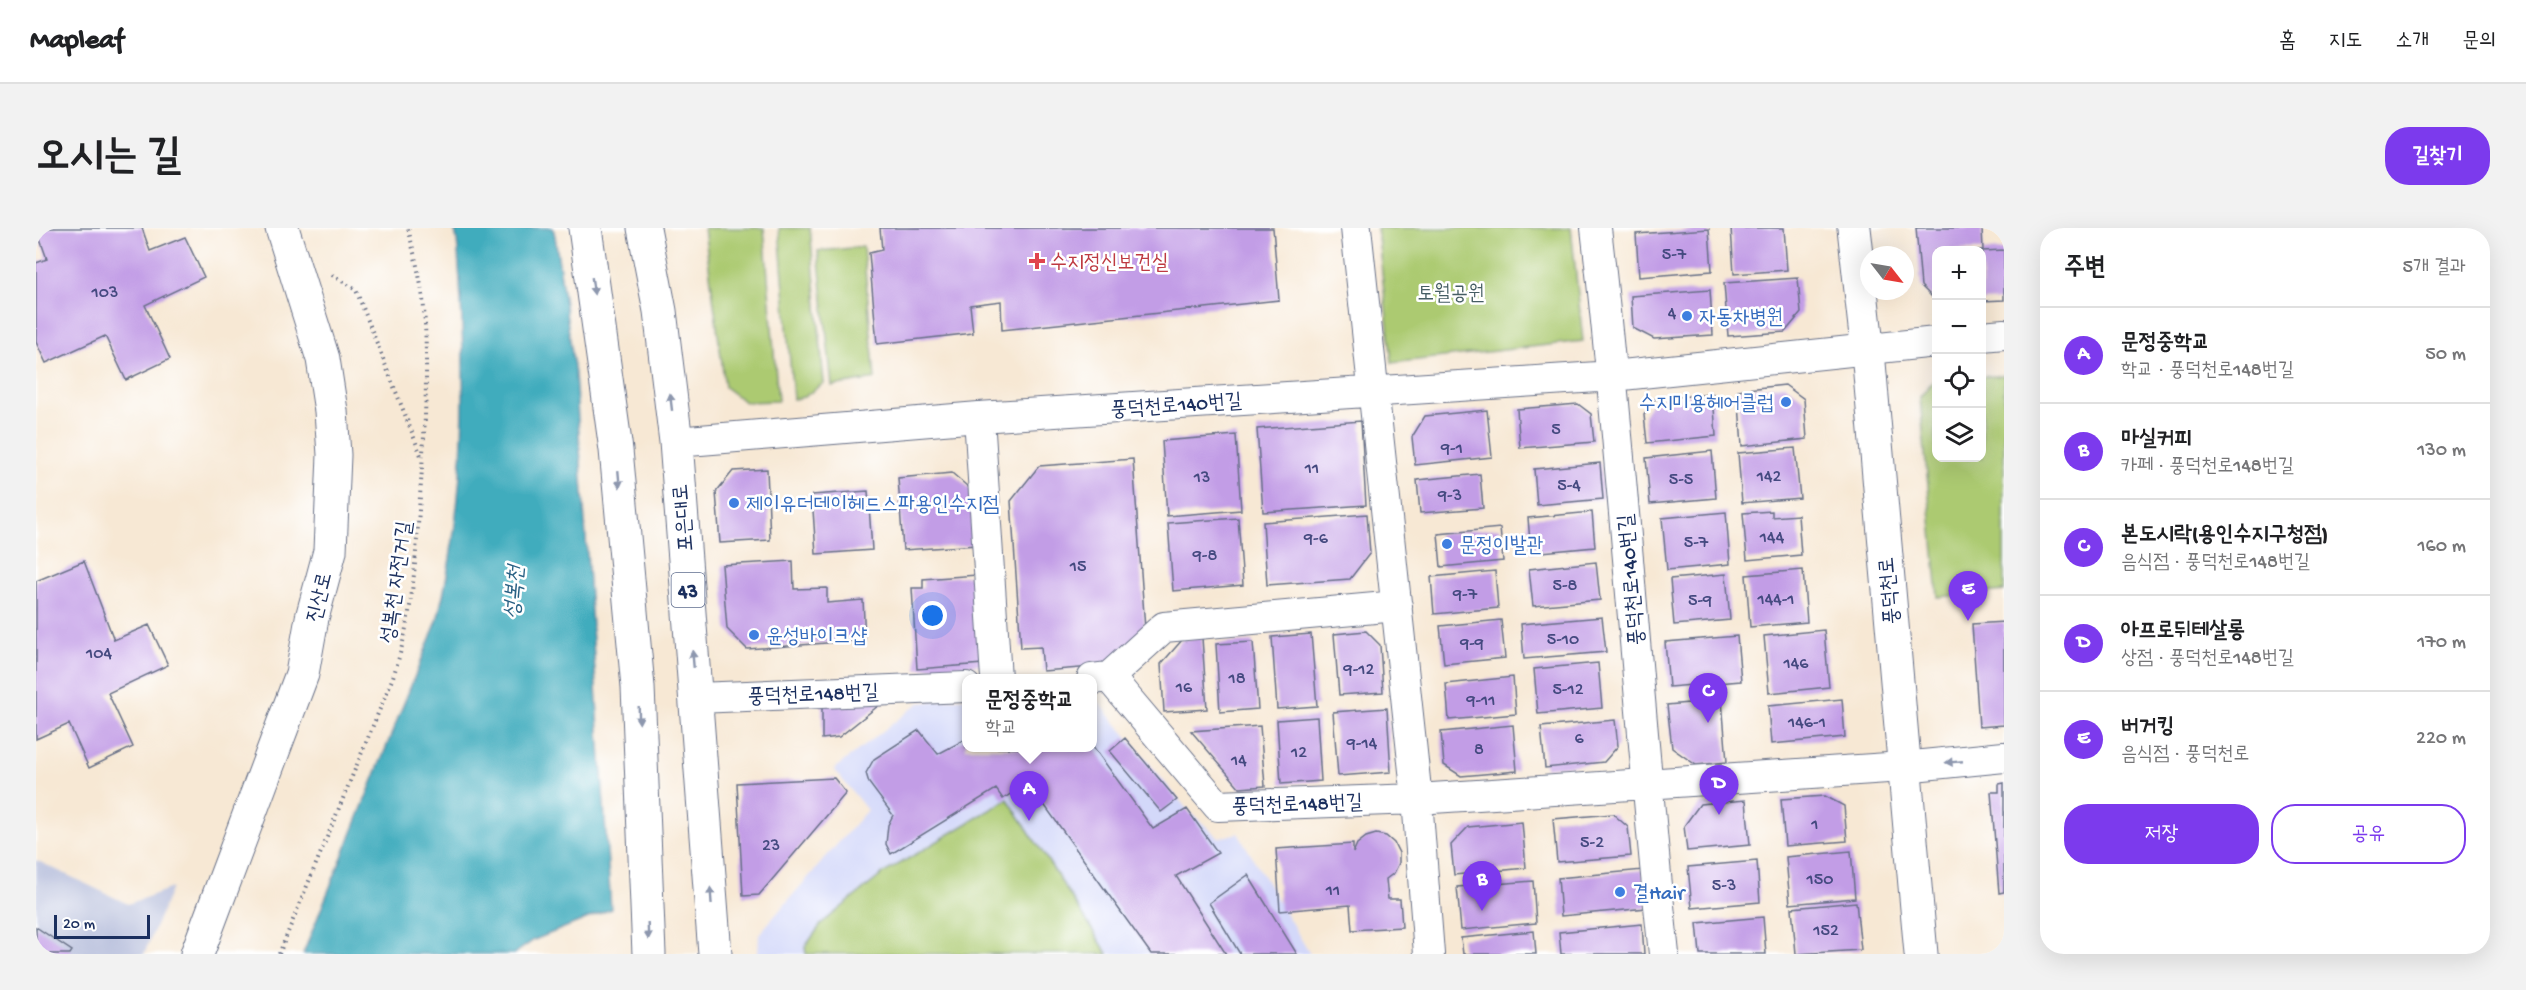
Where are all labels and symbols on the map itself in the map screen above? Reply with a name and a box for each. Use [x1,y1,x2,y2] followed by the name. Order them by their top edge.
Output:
[1662,245,1687,266] house number: 5-7
[1860,246,1914,300] north arrow
[1028,252,1046,270] marker: 수지정신보건실
[1050,252,1168,277] place label: 수지정신보건실
[589,277,598,296] one-way arrow
[1417,282,1485,308] park label: 토월공원
[91,283,118,304] house number: 103
[1668,304,1677,325] house number: 4
[1699,307,1784,332] place label: 자동차병원
[1680,309,1694,323] marker: 자동차병원
[1110,390,1243,425] street label: 풍덕천로140번길
[666,393,676,412] one-way arrow
[1639,393,1774,418] place label: 수지미용헤어클럽
[1779,395,1793,409] marker: 수지미용헤어클럽
[1551,420,1561,441] house number: 5
[1440,439,1463,460] house number: 9-1
[1304,459,1319,480] house number: 11
[1756,467,1781,488] house number: 142
[1193,468,1210,489] house number: 13
[614,470,623,489] one-way arrow
[1669,470,1693,491] house number: 5-5
[1557,476,1581,497] house number: 5-4
[670,483,701,552] street label: 포은대로
[1437,486,1462,507] house number: 9-3
[746,494,999,519] place label: 제이유더데이헤드스파용인수지점
[727,496,741,510] marker: 제이유더데이헤드스파용인수지점
[1615,513,1652,646] street label: 풍덕천로140번길
[378,520,419,645] street label: 성복천 자전거길
[1759,528,1785,549] house number: 144
[1303,529,1329,550] house number: 9-6
[1684,533,1709,554] house number: 5-7
[1459,535,1544,560] place label: 문정이발관
[1440,537,1454,551] marker: 문정이발관
[1192,546,1217,567] house number: 9-8
[1876,556,1907,625] street label: 풍덕천로
[1069,557,1086,578] house number: 15
[501,562,531,620] water label: 성복천
[303,570,340,625] street label: 진산로
[1948,572,1988,621] pin: E
[672,573,704,607] road number: 43
[1553,576,1578,597] house number: 5-8
[1452,585,1478,606] house number: 9-7
[1756,590,1795,611] house number: 144-1
[1688,591,1712,612] house number: 5-9
[918,601,947,630] your location
[766,626,867,651] place label: 윤성바이크샵
[747,628,761,642] marker: 윤성바이크샵
[1547,630,1579,651] house number: 5-10
[1459,634,1484,655] house number: 9-9
[85,644,112,665] house number: 104
[689,650,698,669] one-way arrow
[1783,654,1809,675] house number: 146
[1343,660,1375,681] house number: 9-12
[1227,669,1246,690] house number: 18
[1688,674,1728,723] pin: C
[1175,678,1193,699] house number: 16
[1552,680,1584,701] house number: 5-12
[747,682,879,711] street label: 풍덕천로148번길
[1465,691,1496,712] house number: 9-11
[634,706,643,725] one-way arrow
[1787,713,1826,734] house number: 146-1
[1574,729,1584,750] house number: 6
[1346,734,1378,755] house number: 9-14
[1474,740,1484,761] house number: 8
[1290,743,1307,764] house number: 12
[1230,751,1247,772] house number: 14
[1944,757,1963,767] one-way arrow
[1700,766,1738,815] pin: D
[1010,772,1048,821] pin: A
[1231,792,1363,821] street label: 풍덕천로148번길
[1810,815,1819,836] house number: 1
[1580,833,1604,854] house number: 5-2
[762,836,780,857] house number: 23
[1462,862,1502,911] pin: B
[1806,870,1833,891] house number: 150
[1712,876,1736,897] house number: 5-3
[1325,881,1340,902] house number: 11
[1632,883,1686,908] place label: 결Hair
[1613,885,1627,899] marker: 결Hair
[706,886,715,905] one-way arrow
[54,912,150,940] scale bar
[1812,921,1839,942] house number: 152
[643,922,652,941] one-way arrow

